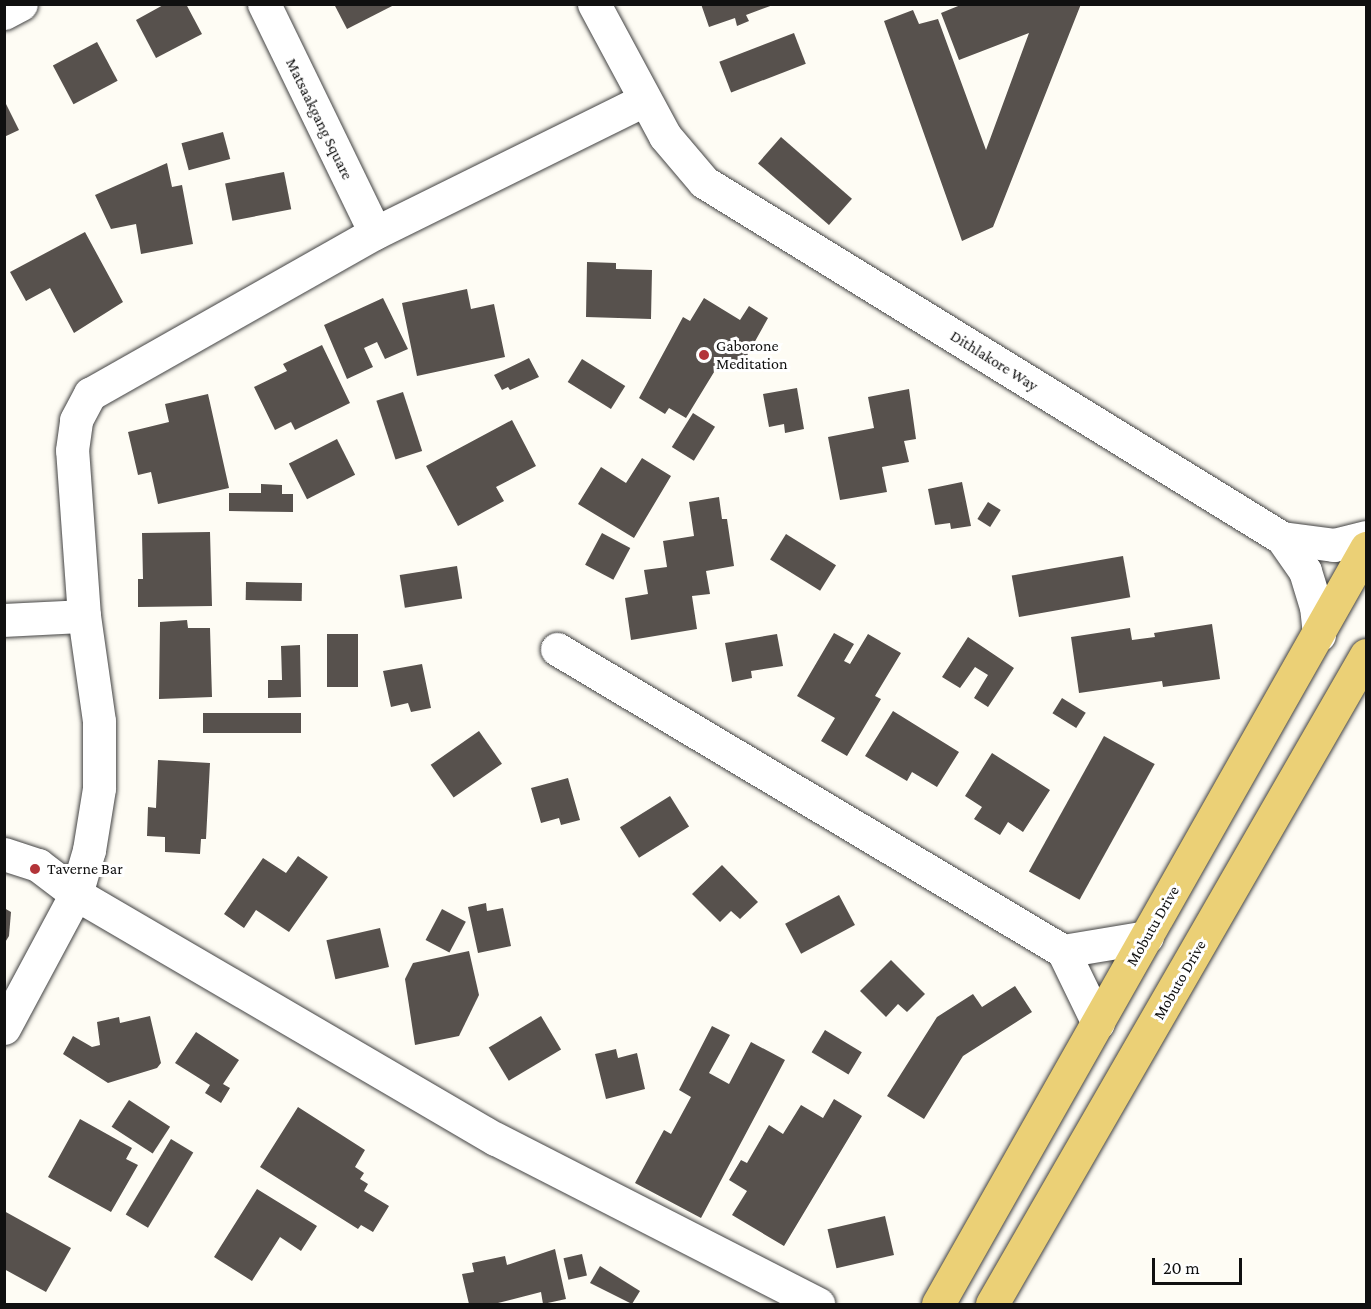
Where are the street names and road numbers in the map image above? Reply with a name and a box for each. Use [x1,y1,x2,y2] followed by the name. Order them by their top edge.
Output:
[281,55,357,183] street label: Matsaakgang Square
[947,326,1041,396] street label: Dithlakore Way
[1122,882,1184,970] street label: Mobutu Drive
[1149,937,1211,1023] street label: Mobuto Drive

